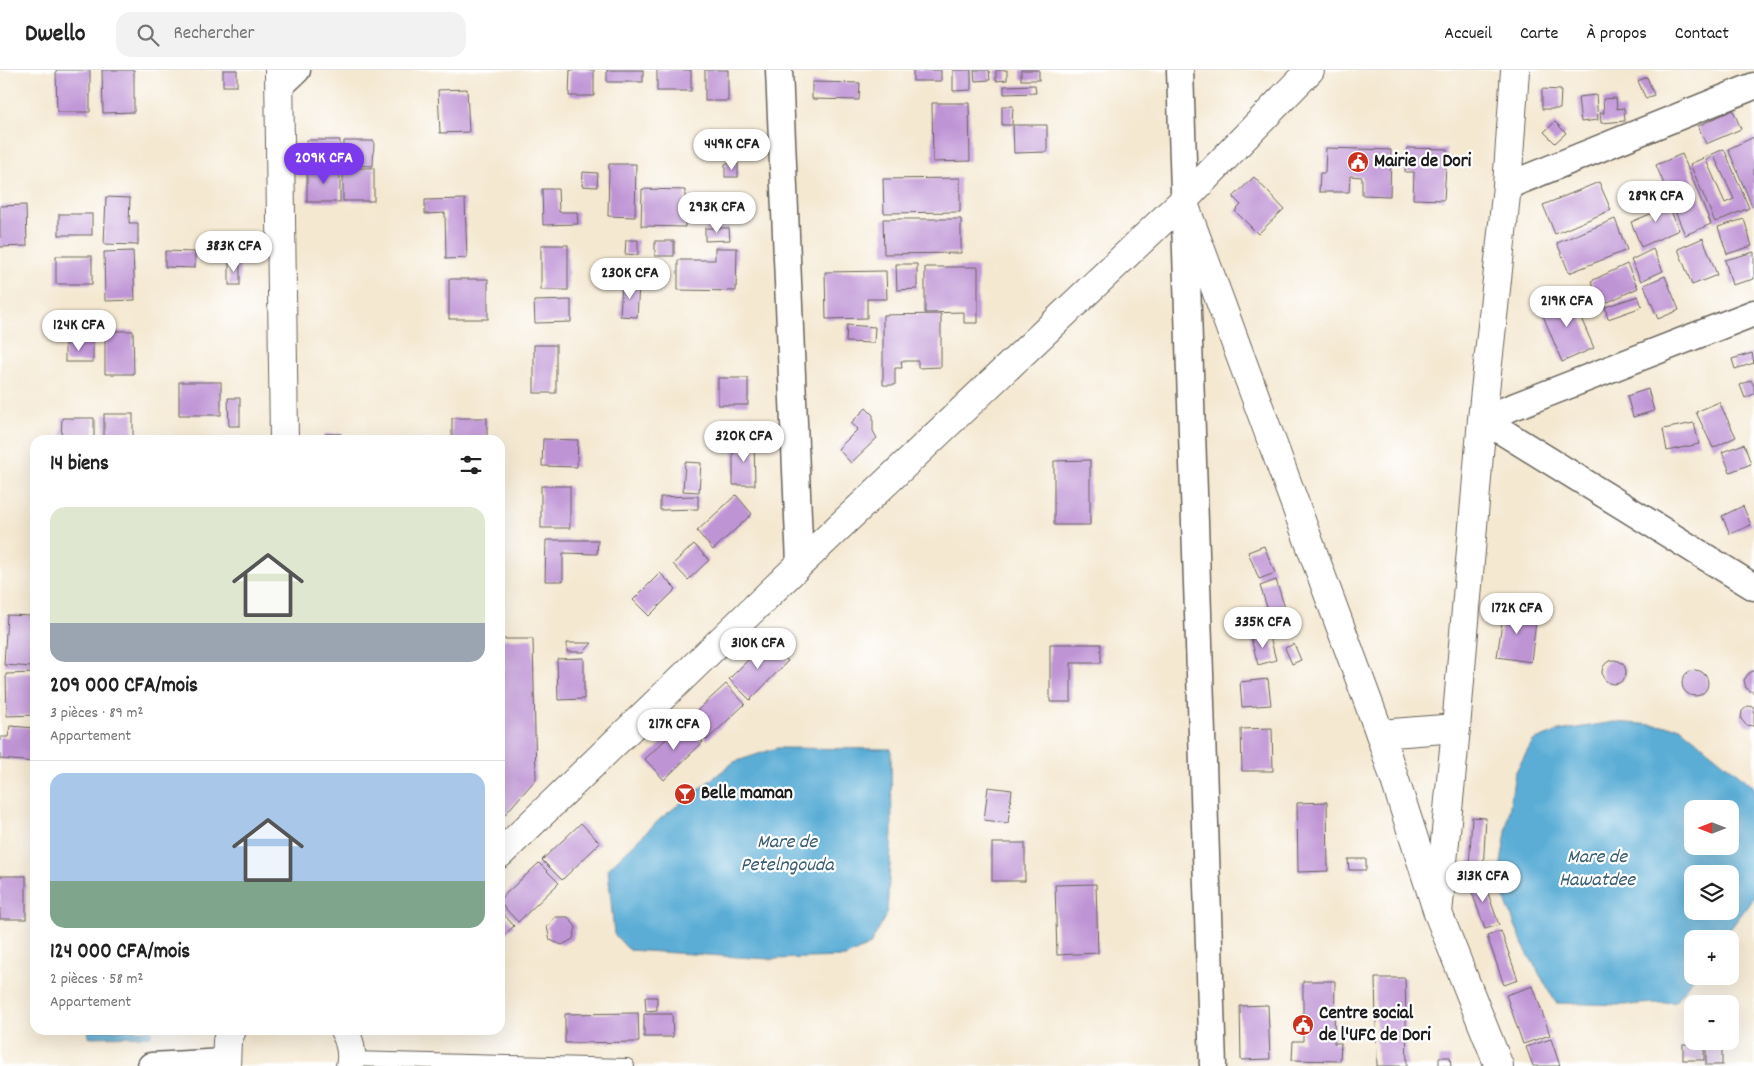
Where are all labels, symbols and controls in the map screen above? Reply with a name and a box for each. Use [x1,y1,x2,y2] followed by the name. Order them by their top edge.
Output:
[116,12,466,57] search box
[25,18,86,52] text: Dwello
[134,21,162,49] icon: search
[174,21,255,48] text: Rechercher
[1444,22,1492,47] text: Accueil
[1520,22,1559,47] text: Carte
[1587,22,1647,47] text: À propos
[1675,22,1729,47] text: Contact
[680,128,784,171] pin: 449K CFA
[704,133,760,156] text: 449K CFA
[272,142,376,185] pin: 209K CFA
[295,147,353,170] text: 209K CFA
[1374,149,1472,176] place label: Mairie de Dori
[1346,150,1370,174] public building icon: Mairie de Dori
[1604,180,1708,223] pin: 289K CFA
[1628,185,1684,208] text: 289K CFA
[665,191,769,234] pin: 293K CFA
[689,196,745,219] text: 293K CFA
[182,230,286,273] pin: 383K CFA
[206,235,262,258] text: 383K CFA
[578,258,682,300] pin: 230K CFA
[601,262,659,285] text: 230K CFA
[1515,286,1619,328] pin: 219K CFA
[1541,290,1593,313] text: 219K CFA
[27,310,131,352] pin: 124K CFA
[53,314,105,337] text: 124K CFA
[692,420,796,463] pin: 320K CFA
[715,425,773,448] text: 320K CFA
[50,450,109,480] text: 14 biens
[457,451,485,479] icon: filters
[223,540,313,630] icon: home
[1465,592,1569,635] pin: 172K CFA
[1491,597,1543,620] text: 172K CFA
[1211,606,1315,649] pin: 335K CFA
[1235,611,1291,634] text: 335K CFA
[706,628,810,670] pin: 310K CFA
[731,632,785,655] text: 310K CFA
[50,672,198,702] text: 209 000 CFA/mois
[50,702,143,725] text: 3 pièces · 89 m²
[622,708,726,751] pin: 217K CFA
[648,713,700,736] text: 217K CFA
[50,725,131,748] text: Appartement
[701,781,793,808] place label: Belle maman
[673,782,697,806] bar icon: Belle maman
[1684,800,1739,855] north arrow
[1684,800,1739,1050] map controls
[223,805,313,895] icon: home
[740,829,835,880] water label: Mare de Petelngouda
[1559,844,1636,895] water label: Mare de Hawatdee
[1431,860,1535,903] pin: 313K CFA
[1457,865,1509,888] text: 313K CFA
[1684,865,1739,920] button: layers
[1684,930,1739,985] button: +
[50,938,190,968] text: 124 000 CFA/mois
[50,968,143,991] text: 2 pièces · 58 m²
[50,991,131,1014] text: Appartement
[1684,995,1739,1050] button: −
[1319,1001,1431,1050] place label: Centre social de l'UFC de Dori
[1291,1013,1315,1037] public building icon: Centre social de l'UFC de Dori

